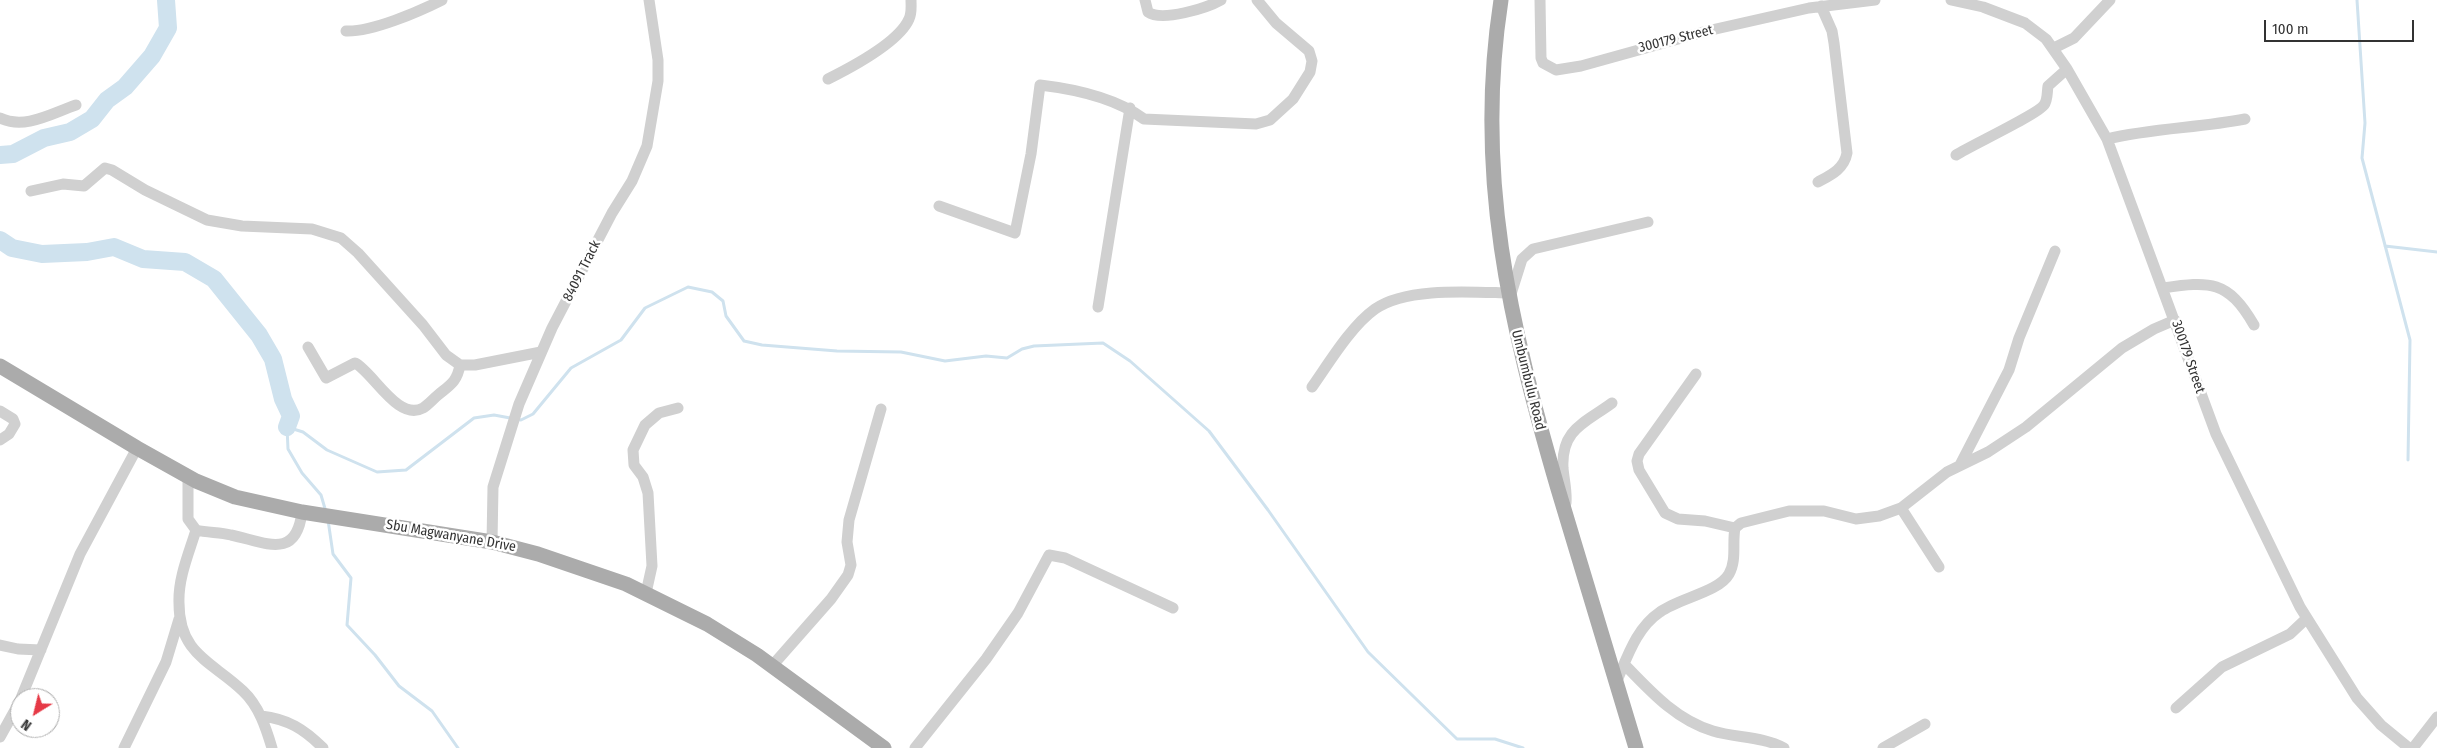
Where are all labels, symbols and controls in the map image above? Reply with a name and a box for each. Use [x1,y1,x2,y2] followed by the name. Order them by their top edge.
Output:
[2267,10,2417,42] scale bar
[2272,20,2309,38] text: 100 m
[1637,22,1715,56] street label: 300179 Street
[559,238,605,304] street label: 84091 Track
[2168,318,2208,396] street label: 300179 Street
[1507,328,1549,432] street label: Umbumbulu Road
[385,516,517,556] street label: Sbu Magwanyane Drive
[10,688,60,738] north arrow
[18,715,35,734] text: N

